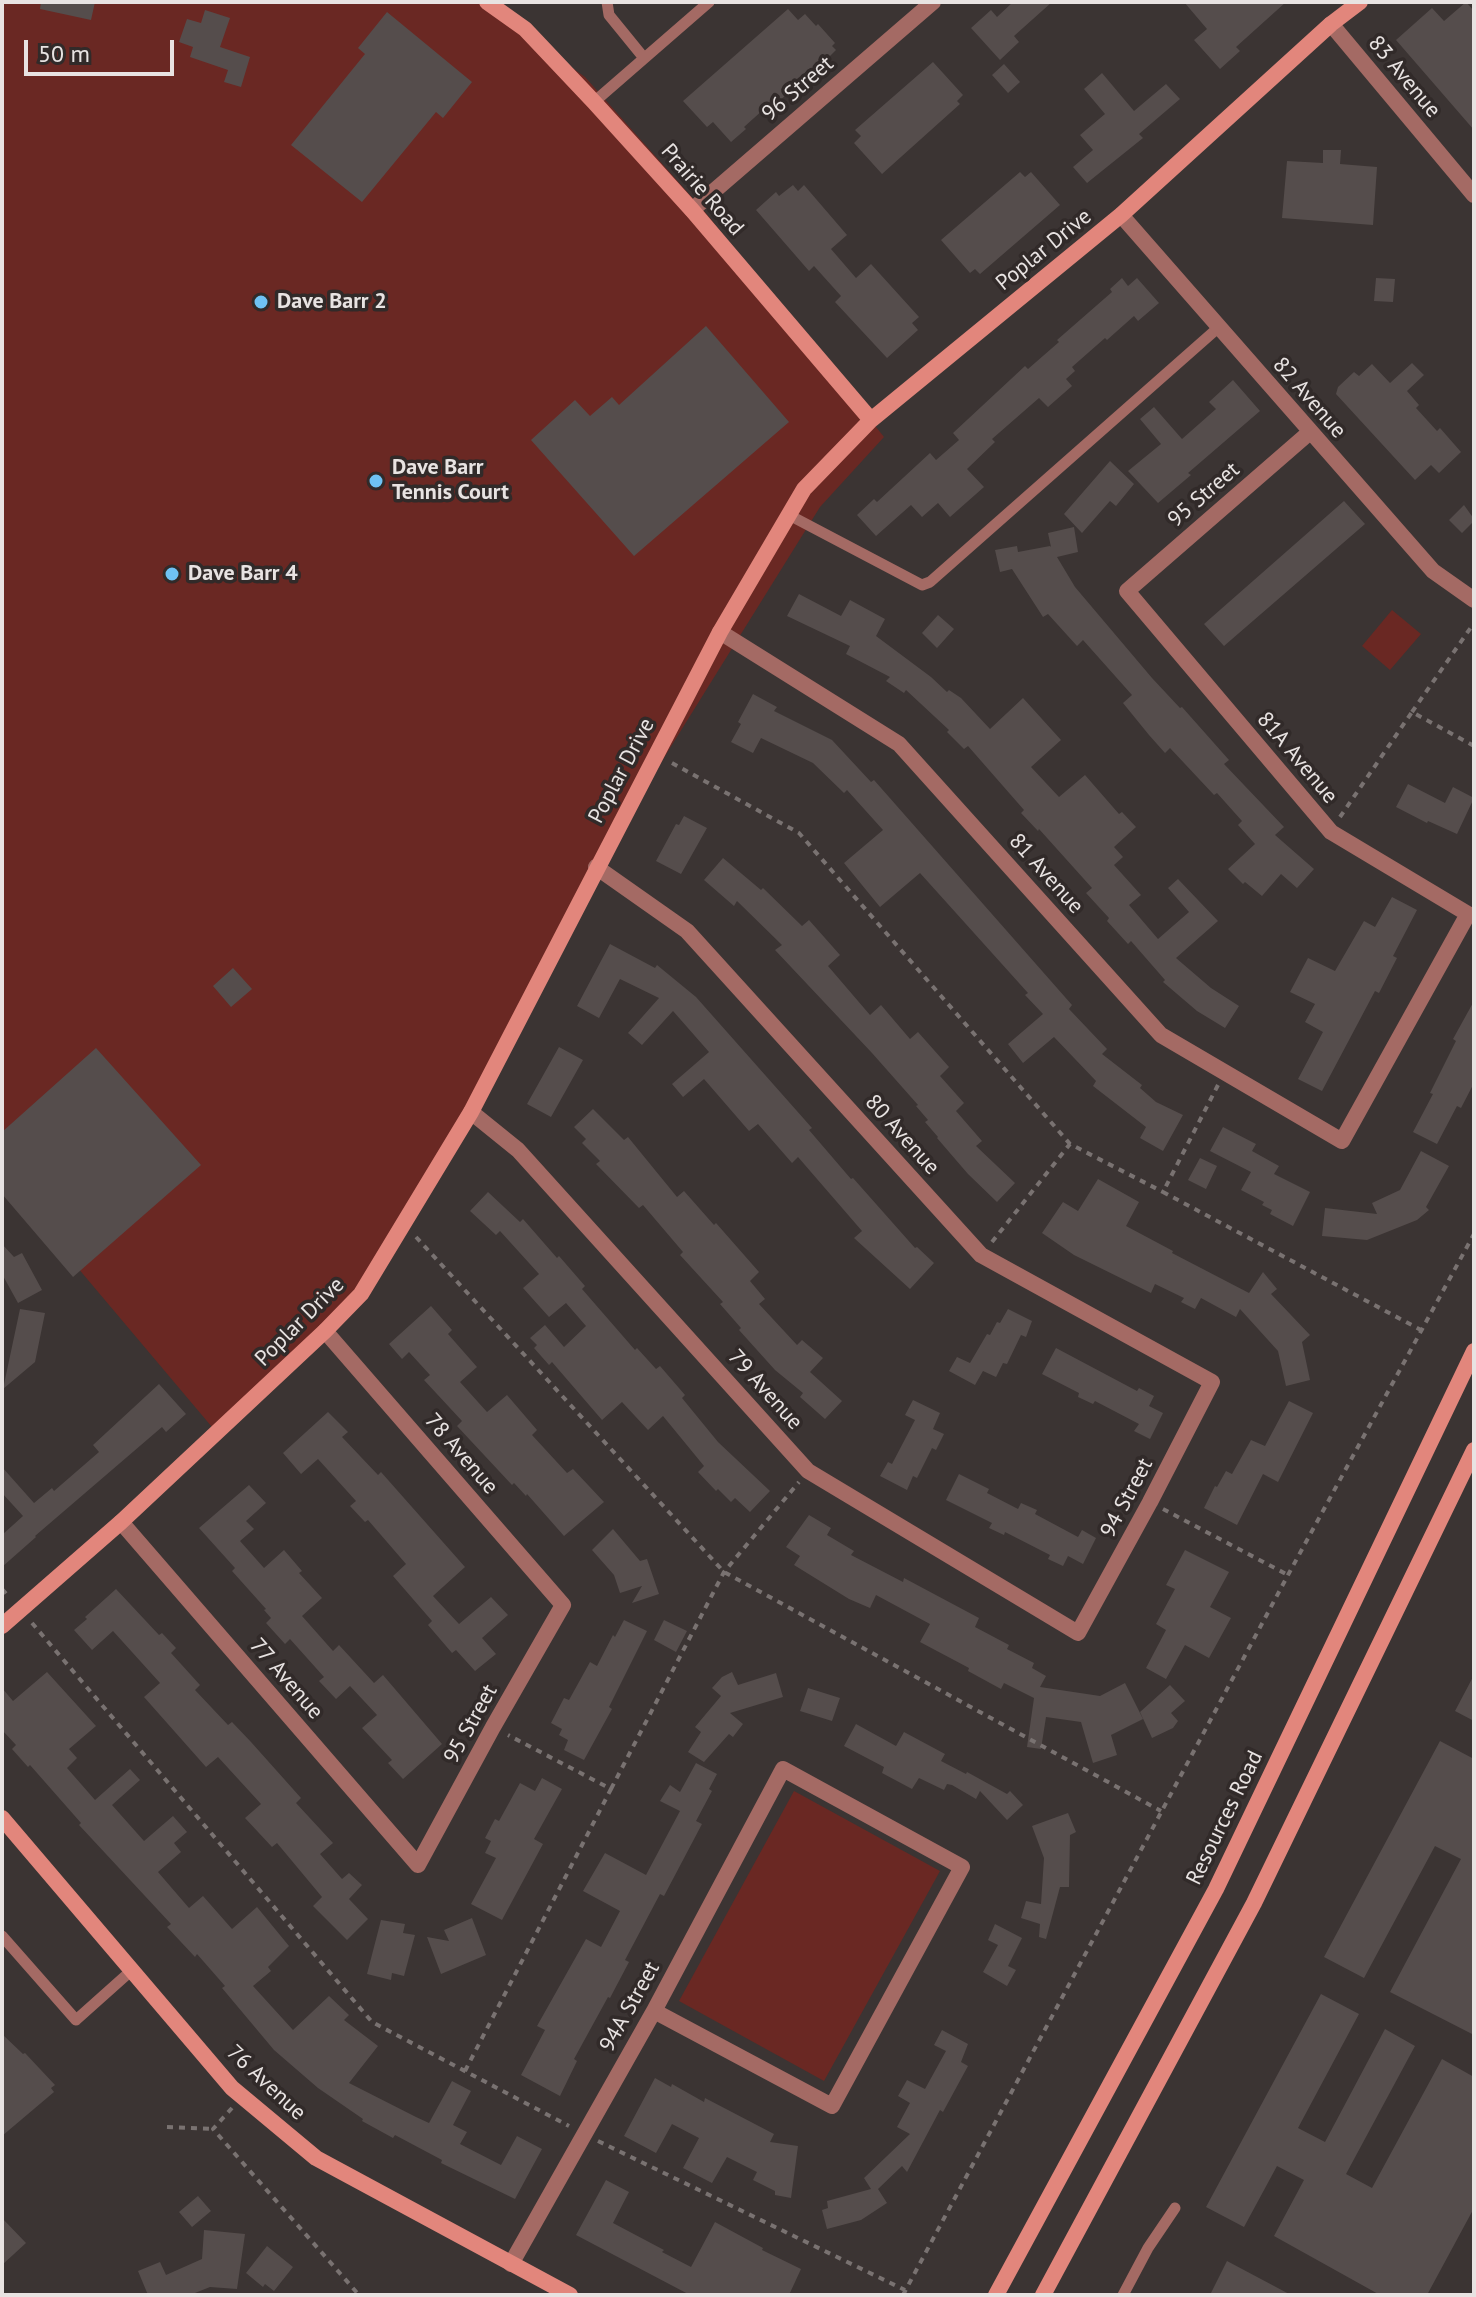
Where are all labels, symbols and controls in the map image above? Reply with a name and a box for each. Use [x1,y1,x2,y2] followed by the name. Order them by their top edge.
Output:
[28,24,178,74] scale bar
[1362,31,1446,123] street label: 83 Avenue
[38,38,90,69] text: 50 m
[757,51,839,127] street label: 96 Street
[655,139,749,241] street label: Prairie Road
[991,203,1097,297] street label: Poplar Drive
[277,289,387,315] place label: Dave Barr 2
[252,293,270,311] marker: Dave Barr 2
[1267,352,1351,444] street label: 82 Avenue
[392,455,509,506] place label: Dave Barr Tennis Court
[1163,457,1245,533] street label: 95 Street
[367,472,385,490] marker: Dave Barr Tennis Court
[188,561,298,587] place label: Dave Barr 4
[163,565,181,583] marker: Dave Barr 4
[1251,707,1343,809] street label: 81A Avenue
[583,714,661,828] street label: Poplar Drive
[1003,829,1089,919] street label: 81 Avenue
[859,1090,945,1180] street label: 80 Avenue
[250,1272,350,1372] street label: Poplar Drive
[722,1345,808,1435] street label: 79 Avenue
[419,1408,503,1500] street label: 78 Avenue
[1095,1454,1159,1542] street label: 94 Street
[244,1633,328,1725] street label: 77 Avenue
[439,1680,503,1768] street label: 95 Street
[1181,1747,1269,1889] street label: Resources Road
[594,1957,666,2057] street label: 94A Street
[221,2040,311,2126] street label: 76 Avenue

